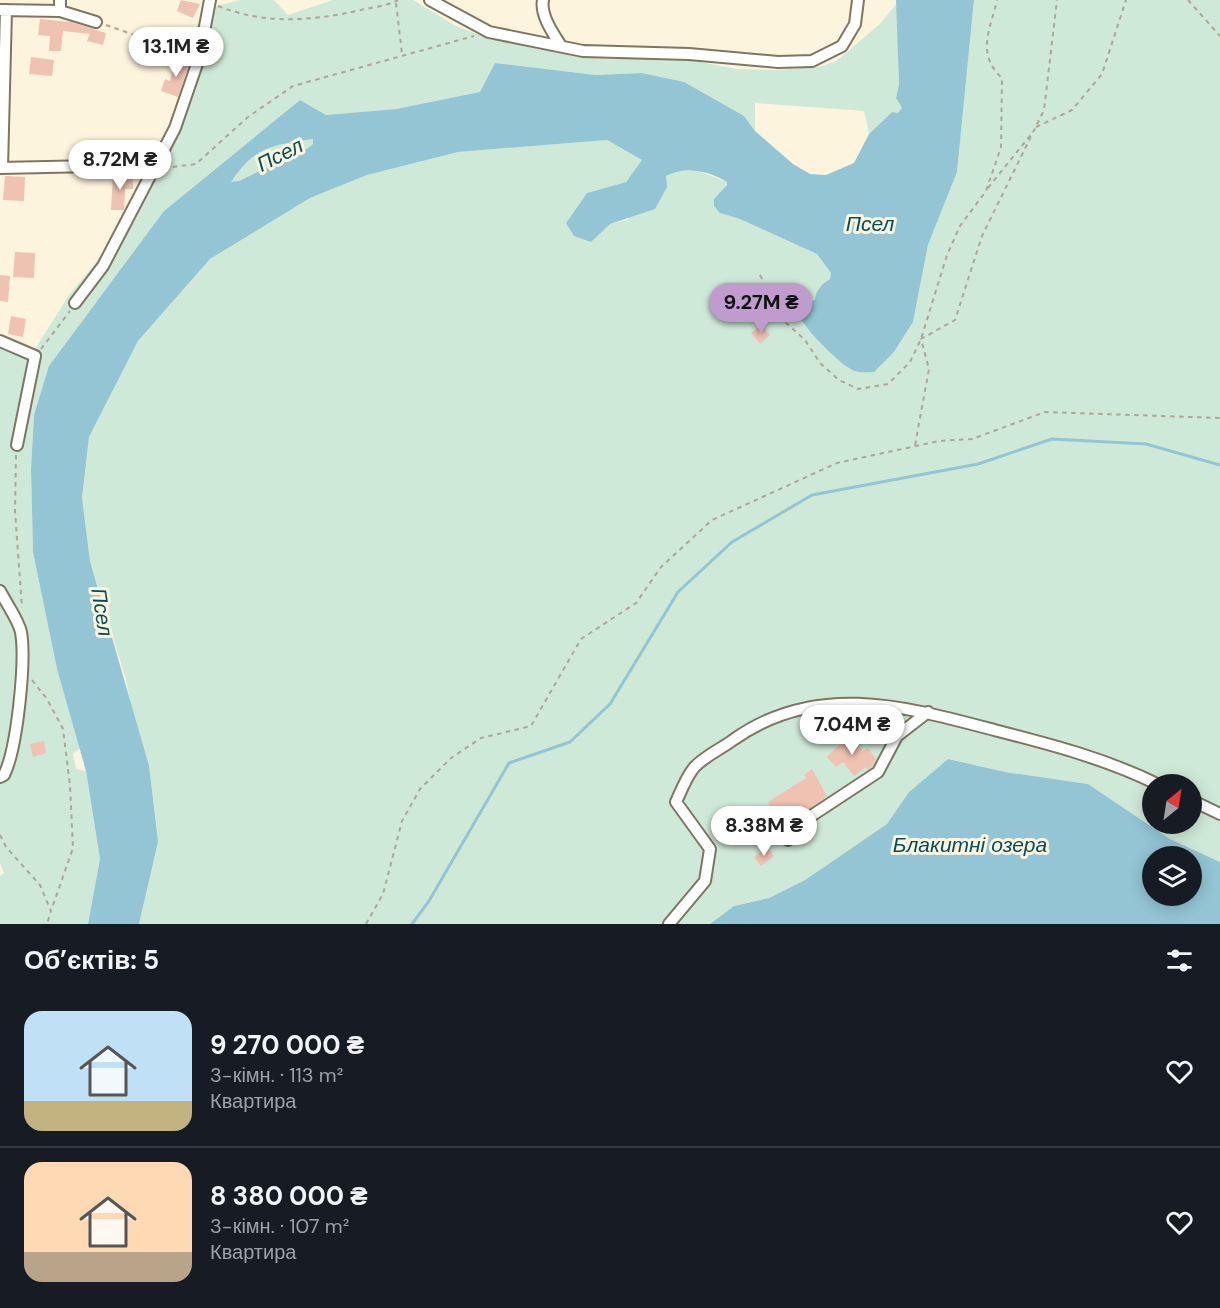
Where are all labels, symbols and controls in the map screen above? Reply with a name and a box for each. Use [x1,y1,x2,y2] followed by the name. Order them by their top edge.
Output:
[121,27,231,78] pin: 13.1M ₴
[143,33,209,59] text: 13.1M ₴
[252,131,308,178] water label: Псел
[65,140,175,191] pin: 8.72M ₴
[83,146,157,172] text: 8.72M ₴
[846,210,894,238] water label: Псел
[706,283,816,334] pin: 9.27M ₴
[723,289,799,315] text: 9.27M ₴
[84,586,120,638] water label: Псел
[797,705,907,756] pin: 7.04M ₴
[814,711,890,737] text: 7.04M ₴
[1142,774,1202,834] north arrow
[1142,774,1202,906] map controls
[709,806,819,857] pin: 8.38M ₴
[725,812,803,838] text: 8.38M ₴
[893,831,1047,859] water label: Блакитні озера
[1142,846,1202,906] button: layers
[24,943,159,977] text: Об’єктів: 5
[1163,944,1196,977] icon: filters
[210,1028,364,1062] text: 9 270 000 ₴
[72,1035,144,1107] icon: home
[1163,1055,1196,1088] icon: heart
[210,1062,343,1088] text: 3-кімн. · 113 m²
[210,1088,296,1114] text: Квартира
[210,1179,367,1213] text: 8 380 000 ₴
[72,1186,144,1258] icon: home
[1163,1206,1196,1239] icon: heart
[210,1213,349,1239] text: 3-кімн. · 107 m²
[210,1239,296,1265] text: Квартира

